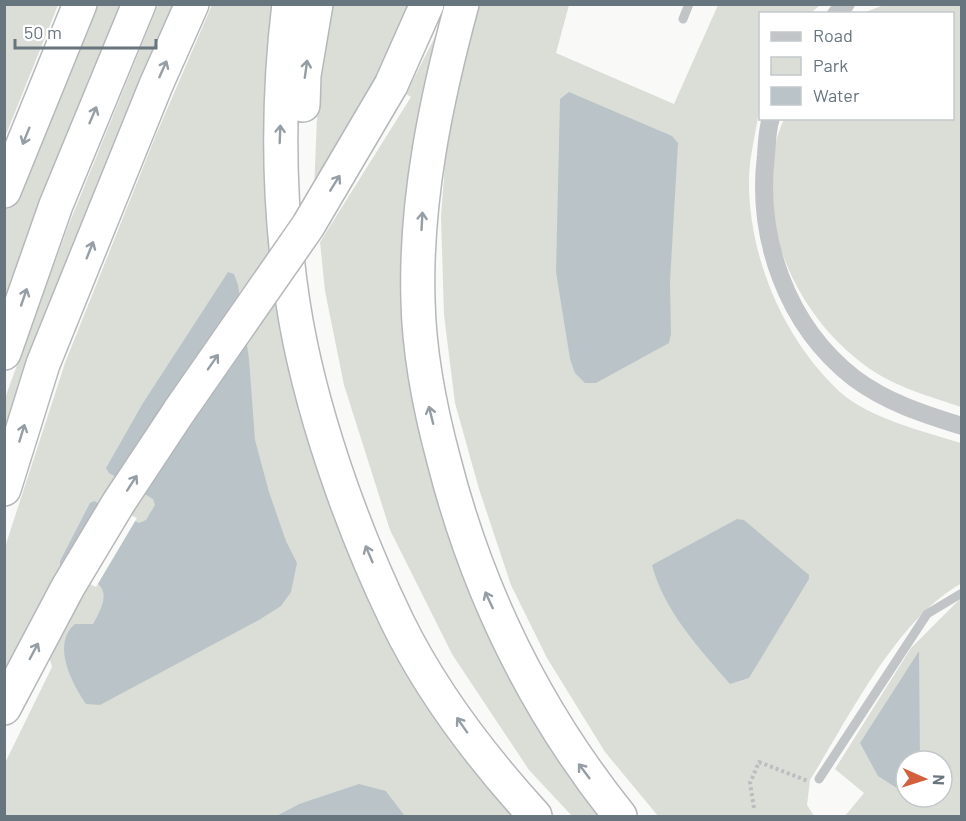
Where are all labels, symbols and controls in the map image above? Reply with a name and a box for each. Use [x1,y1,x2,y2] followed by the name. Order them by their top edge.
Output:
[15,12,156,50] scale bar
[759,12,954,120] legend
[24,21,62,43] text: 50 m
[813,24,853,46] text: Road
[813,54,848,76] text: Park
[300,60,311,80] one-way arrow
[158,61,169,79] one-way arrow
[813,84,860,106] text: Water
[88,107,99,125] one-way arrow
[274,125,286,145] one-way arrow
[20,127,31,145] one-way arrow
[328,175,341,192] one-way arrow
[416,211,427,231] one-way arrow
[85,241,96,260] one-way arrow
[19,289,30,307] one-way arrow
[207,354,219,371] one-way arrow
[425,405,437,424] one-way arrow
[17,424,28,443] one-way arrow
[126,475,138,491] one-way arrow
[362,545,373,563] one-way arrow
[483,592,495,610] one-way arrow
[29,643,40,661] one-way arrow
[456,717,468,733] one-way arrow
[894,749,954,809] north arrow
[578,763,590,779] one-way arrow
[930,774,949,786] text: N

